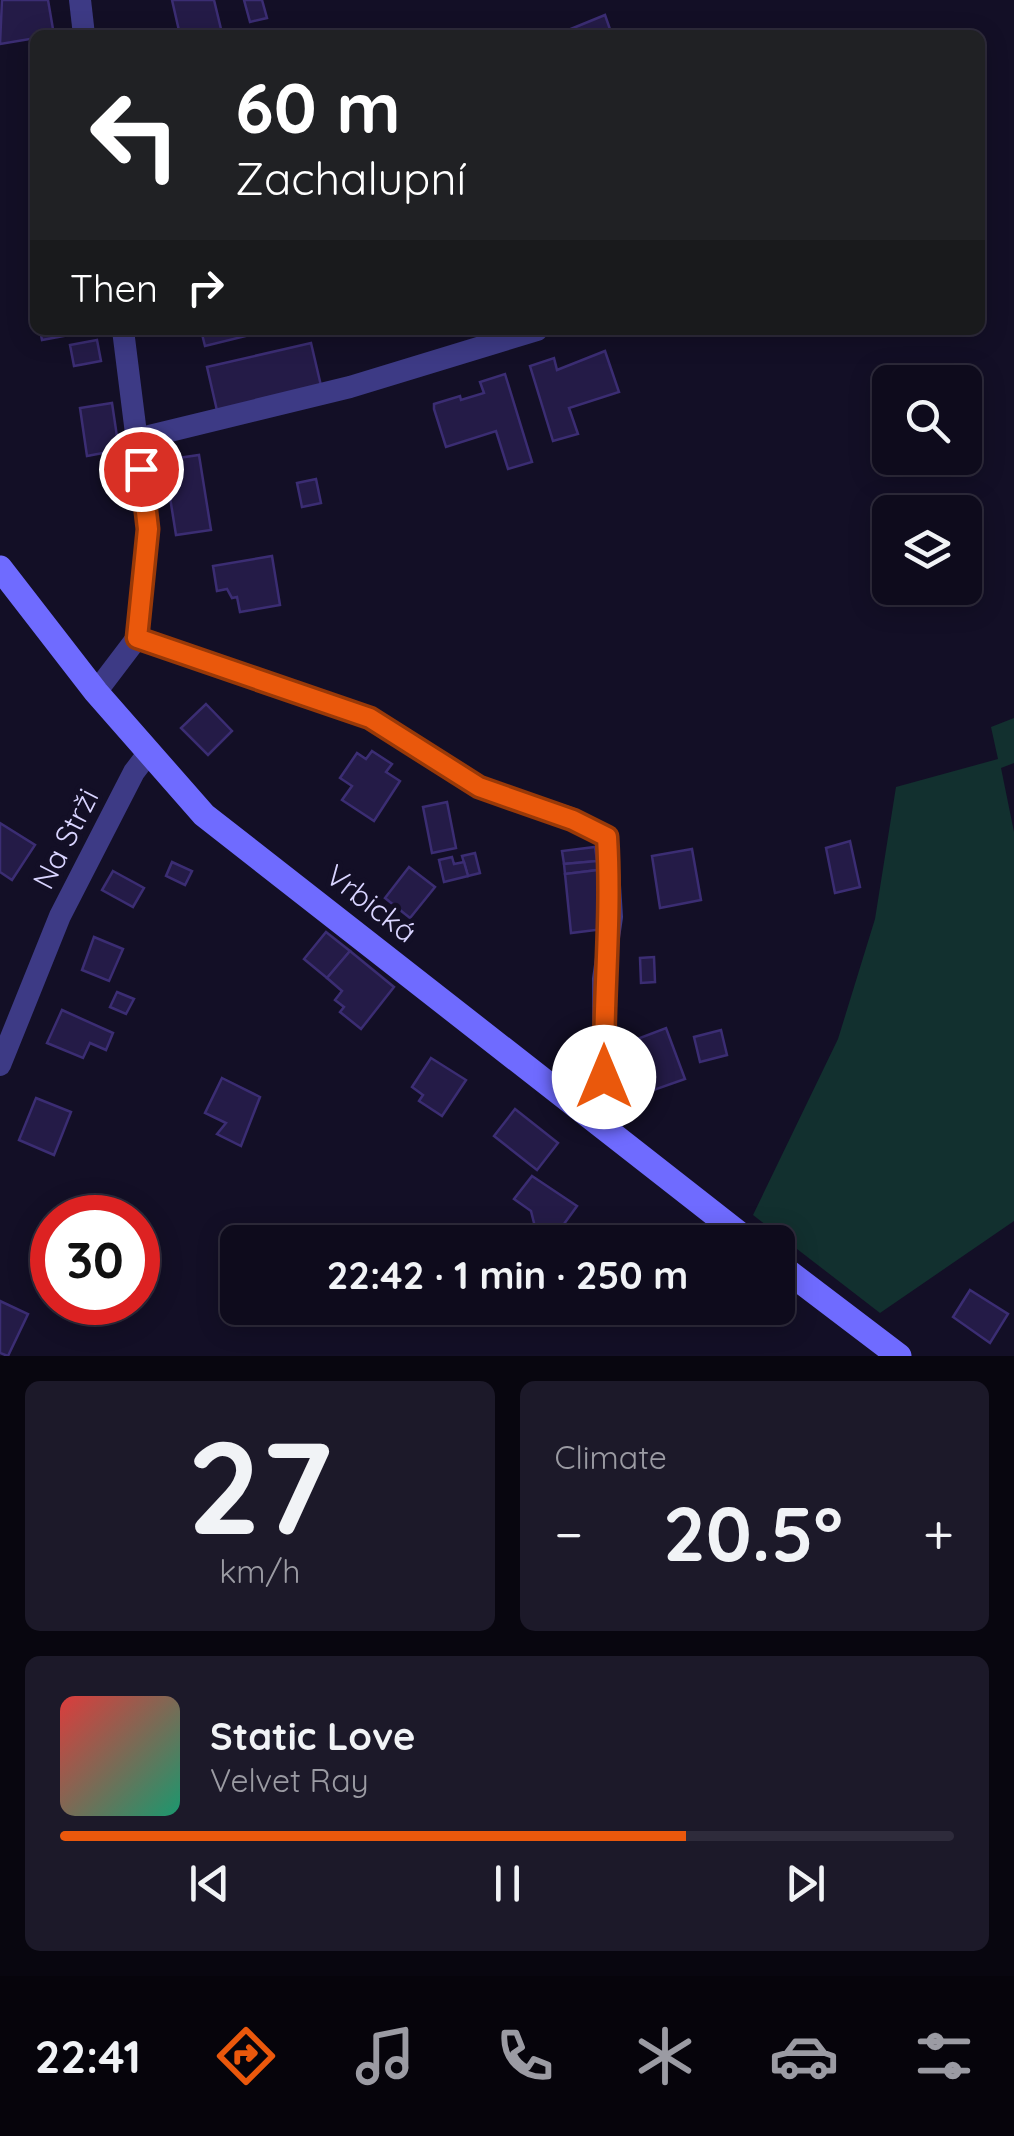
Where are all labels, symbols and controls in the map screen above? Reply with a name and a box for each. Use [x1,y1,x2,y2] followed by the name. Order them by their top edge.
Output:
[235,63,401,151] text: 60 m
[70,70,200,200] icon: left
[235,150,466,206] text: Zachalupní
[178,260,233,315] icon: right
[70,264,158,312] text: Then
[872,365,982,605] map controls
[872,365,982,475] button: search
[99,427,184,512] pin
[114,442,169,497] icon: arrive
[872,495,982,605] button: layers
[24,782,106,895] street label: Na Strži
[318,856,425,951] street label: Vrbická
[552,1025,656,1129] position arrow
[30,1195,160,1325] speed limit sign: 30
[327,1251,688,1299] text: 22:42 · 1 min · 250 m
[187,1404,332,1567] text: 27
[555,1437,667,1477] text: Climate
[663,1486,843,1580] text: 20.5°
[555,1499,583,1568] text: −
[923,1499,954,1568] text: +
[219,1551,300,1591] text: km/h
[210,1712,415,1760] text: Static Love
[210,1760,369,1800] text: Velvet Ray
[182,1856,237,1911] icon: previous
[480,1856,535,1911] icon: pause
[778,1856,833,1911] icon: next
[211,2021,281,2091] icon: directions
[350,2021,420,2091] icon: music
[490,2021,560,2091] icon: phone
[630,2021,700,2091] icon: climate
[769,2021,839,2091] icon: car
[909,2021,979,2091] icon: filters
[35,2028,141,2084] text: 22:41

